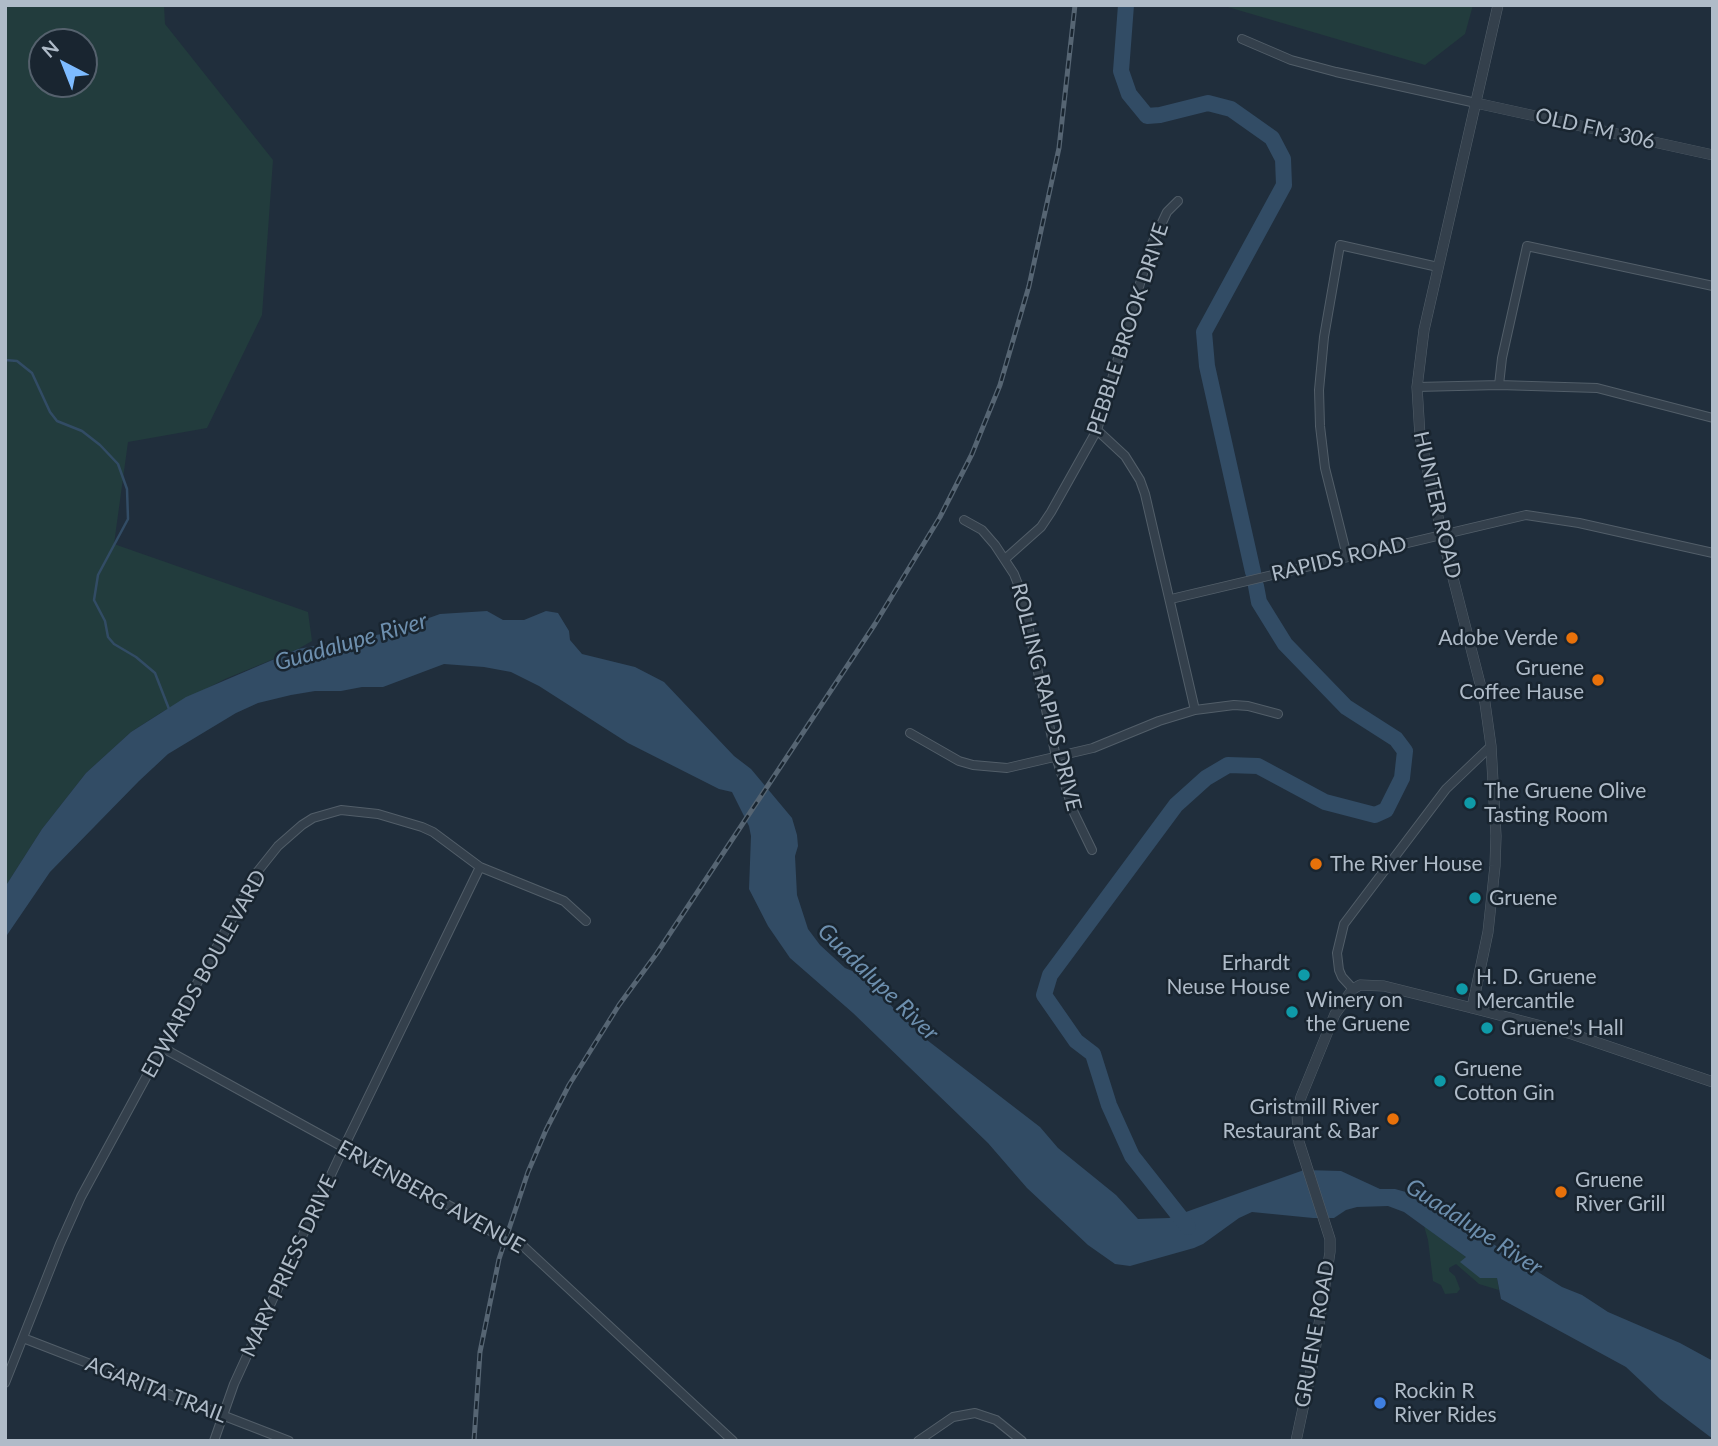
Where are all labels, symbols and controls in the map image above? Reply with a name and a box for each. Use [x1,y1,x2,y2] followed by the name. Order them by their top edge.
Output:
[28,28,98,98] north arrow
[37,35,63,62] text: N
[1533,103,1657,155] street label: OLD FM 306
[1082,220,1174,438] street label: PEBBLE BROOK DRIVE
[1408,429,1466,581] street label: HUNTER ROAD
[1269,531,1409,587] street label: RAPIDS ROAD
[1005,580,1087,814] street label: ROLLING RAPIDS DRIVE
[272,607,430,677] water label: Guadalupe River
[1438,625,1558,651] place label: Adobe Verde
[1564,630,1580,646] marker: Adobe Verde
[1459,655,1584,705] place label: Gruene Coffee Hause
[1590,672,1606,688] marker: Gruene Coffee Hause
[1484,778,1646,828] place label: The Gruene Olive Tasting Room
[1462,795,1478,811] marker: The Gruene Olive Tasting Room
[1330,851,1483,877] place label: The River House
[1308,856,1324,872] marker: The River House
[136,866,272,1082] street label: EDWARDS BOULEVARD
[1489,885,1557,911] place label: Gruene
[1467,890,1483,906] marker: Gruene
[812,917,944,1047] water label: Guadalupe River
[1166,950,1290,1000] place label: Erhardt Neuse House
[1476,964,1597,1014] place label: H. D. Gruene Mercantile
[1296,967,1312,983] marker: Erhardt Neuse House
[1454,981,1470,997] marker: H. D. Gruene Mercantile
[1306,987,1410,1037] place label: Winery on the Gruene
[1284,1004,1300,1020] marker: Winery on the Gruene
[1501,1015,1624,1041] place label: Gruene's Hall
[1479,1020,1495,1036] marker: Gruene's Hall
[1454,1056,1555,1106] place label: Gruene Cotton Gin
[1432,1073,1448,1089] marker: Gruene Cotton Gin
[1222,1094,1379,1144] place label: Gristmill River Restaurant & Bar
[1385,1111,1401,1127] marker: Gristmill River Restaurant & Bar
[333,1135,529,1259] street label: ERVENBERG AVENUE
[1575,1167,1665,1217] place label: Gruene River Grill
[236,1171,342,1361] street label: MARY PRIESS DRIVE
[1401,1173,1547,1281] water label: Guadalupe River
[1553,1184,1569,1200] marker: Gruene River Grill
[1290,1258,1340,1410] street label: GRUENE ROAD
[82,1351,230,1429] street label: AGARITA TRAIL
[1394,1378,1497,1428] place label: Rockin R River Rides
[1372,1395,1388,1411] marker: Rockin R River Rides

